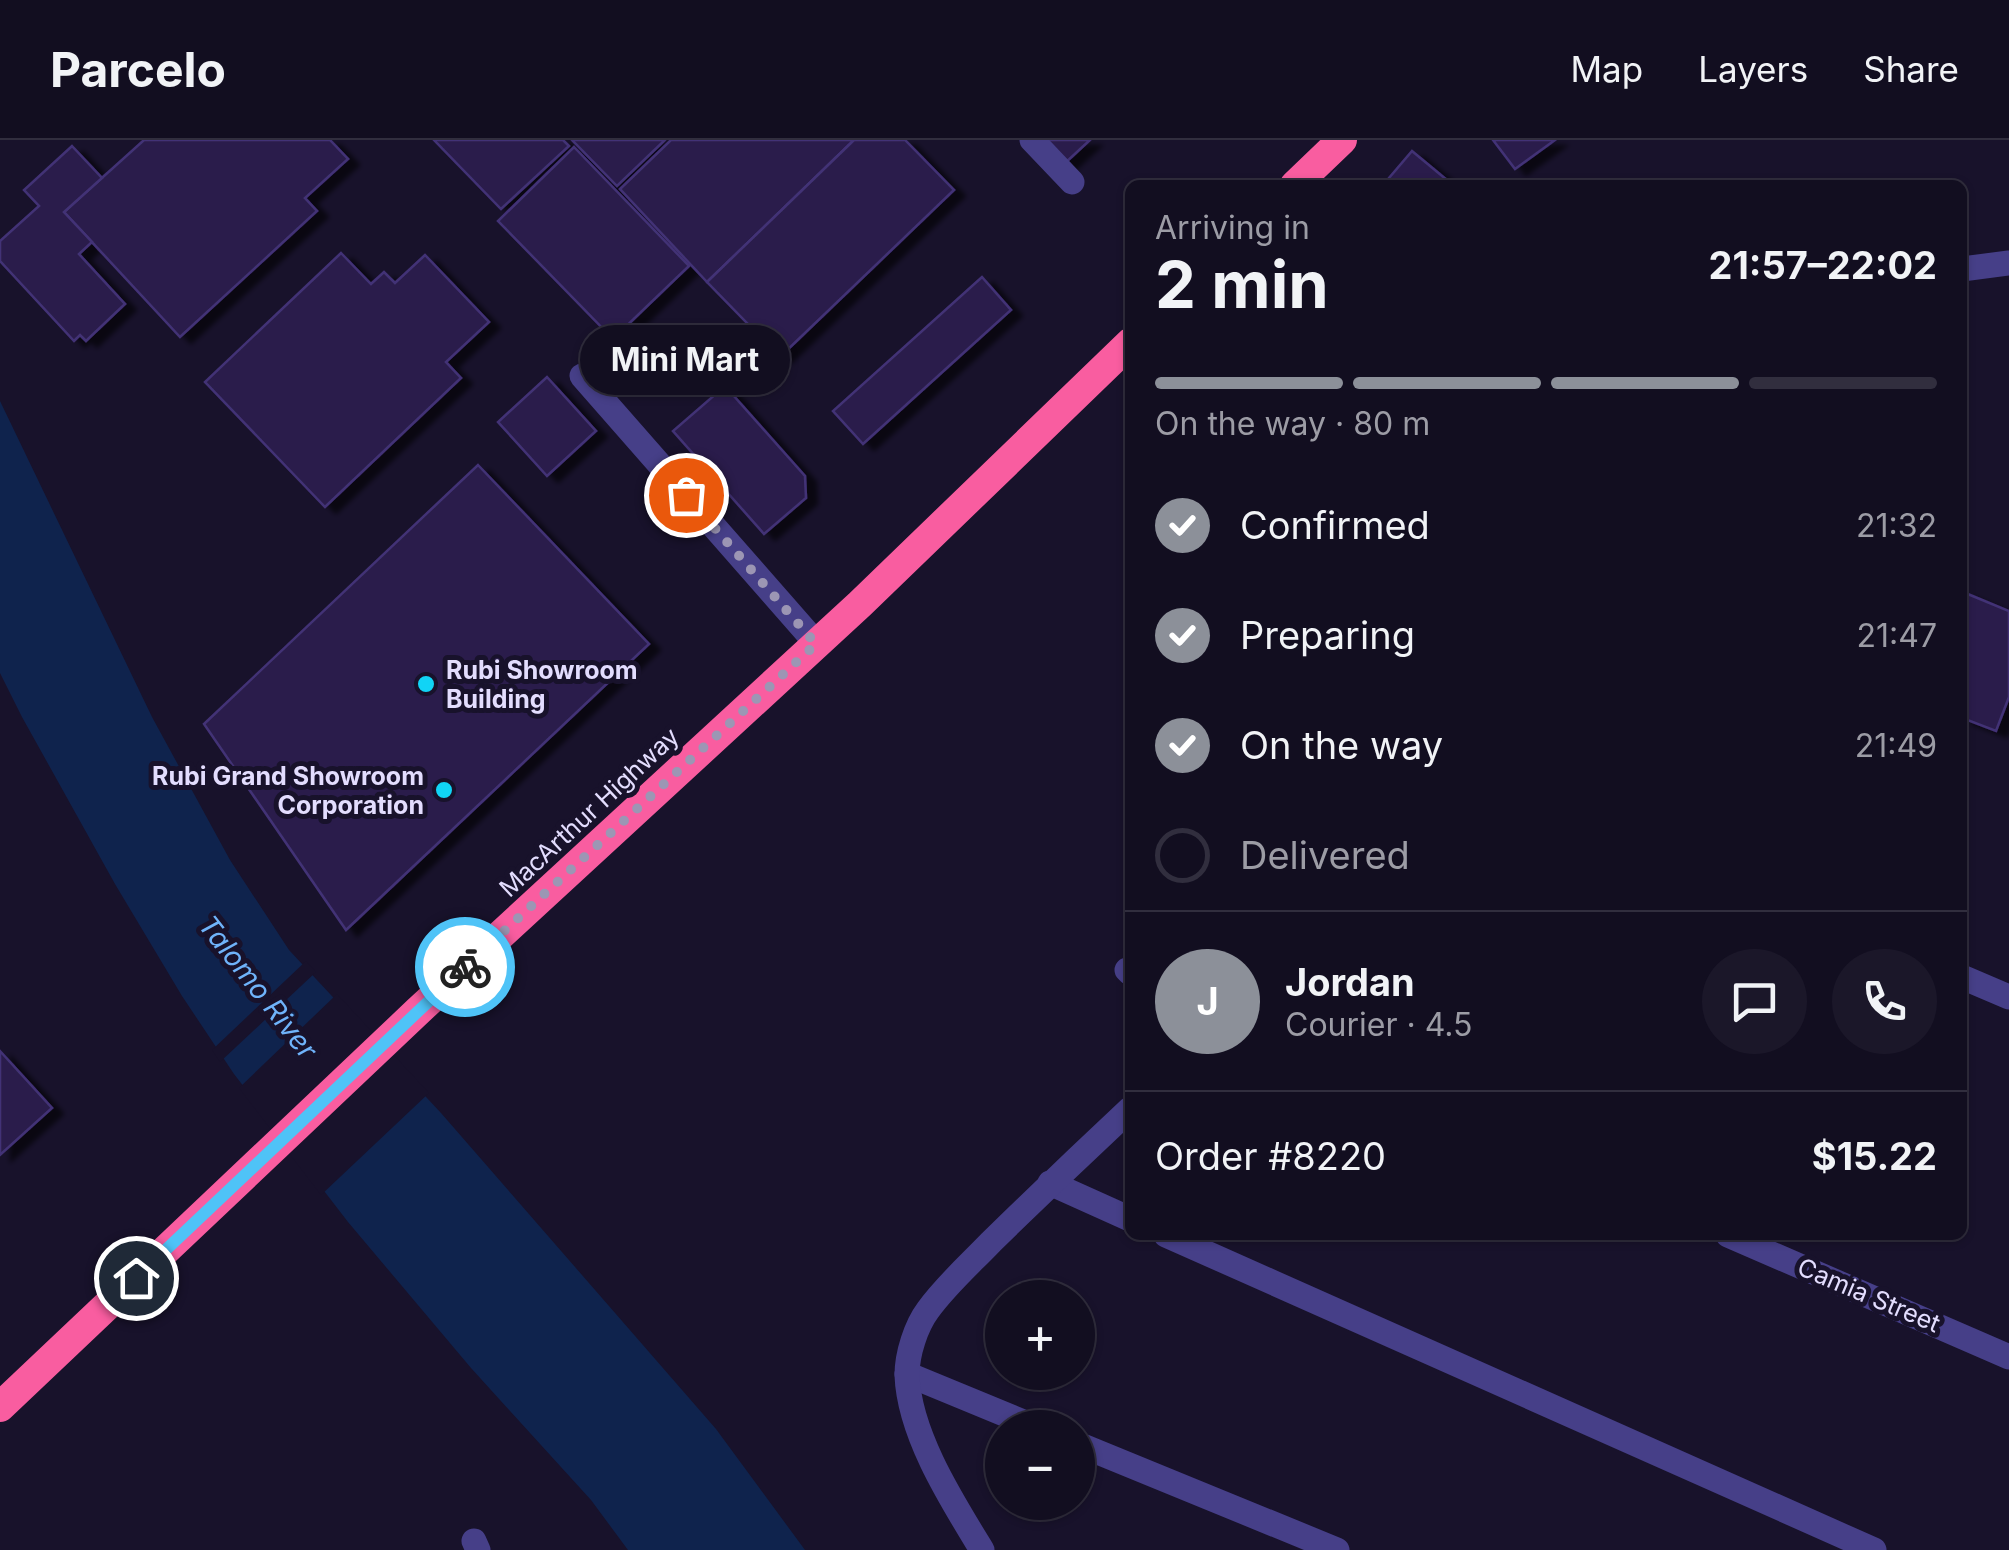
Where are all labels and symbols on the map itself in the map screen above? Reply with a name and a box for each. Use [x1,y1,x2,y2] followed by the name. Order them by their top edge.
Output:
[581,325,791,395] callout: Mini Mart
[644,453,729,538] pin
[446,655,638,714] place label: Rubi Showroom Building
[415,673,437,695] marker: Rubi Showroom Building
[493,721,685,903] street label: MacArthur Highway
[152,761,424,820] place label: Rubi Grand Showroom Corporation
[433,779,455,801] marker: Rubi Grand Showroom Corporation
[191,909,325,1067] water label: Talomo River
[415,917,515,1017] courier
[94,1236,179,1321] pin
[1793,1252,1945,1338] street label: Camia Street

